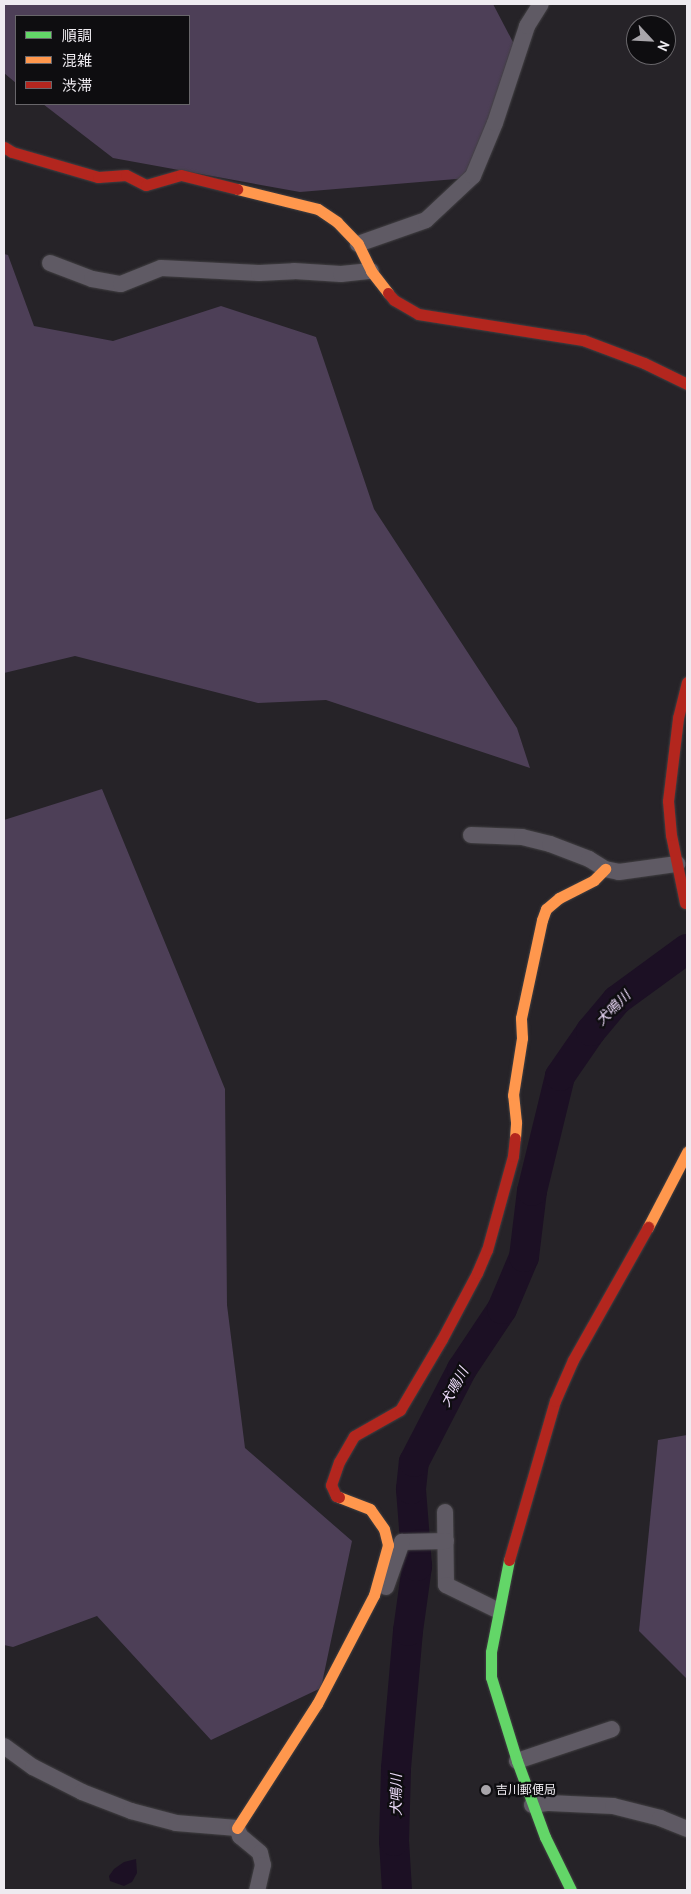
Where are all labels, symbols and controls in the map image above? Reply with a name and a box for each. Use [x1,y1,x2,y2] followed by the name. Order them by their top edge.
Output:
[15,15,190,105] legend
[626,15,676,65] north arrow
[62,26,92,45] text: 順調
[654,38,674,54] text: N
[62,51,92,70] text: 混雑
[62,76,92,95] text: 渋滞
[592,987,634,1029] water label: 犬鳴川
[436,1365,472,1409] water label: 犬鳴川
[388,1774,404,1816] water label: 犬鳴川
[496,1783,556,1797] place label: 吉川郵便局
[480,1784,492,1796] marker: 吉川郵便局

